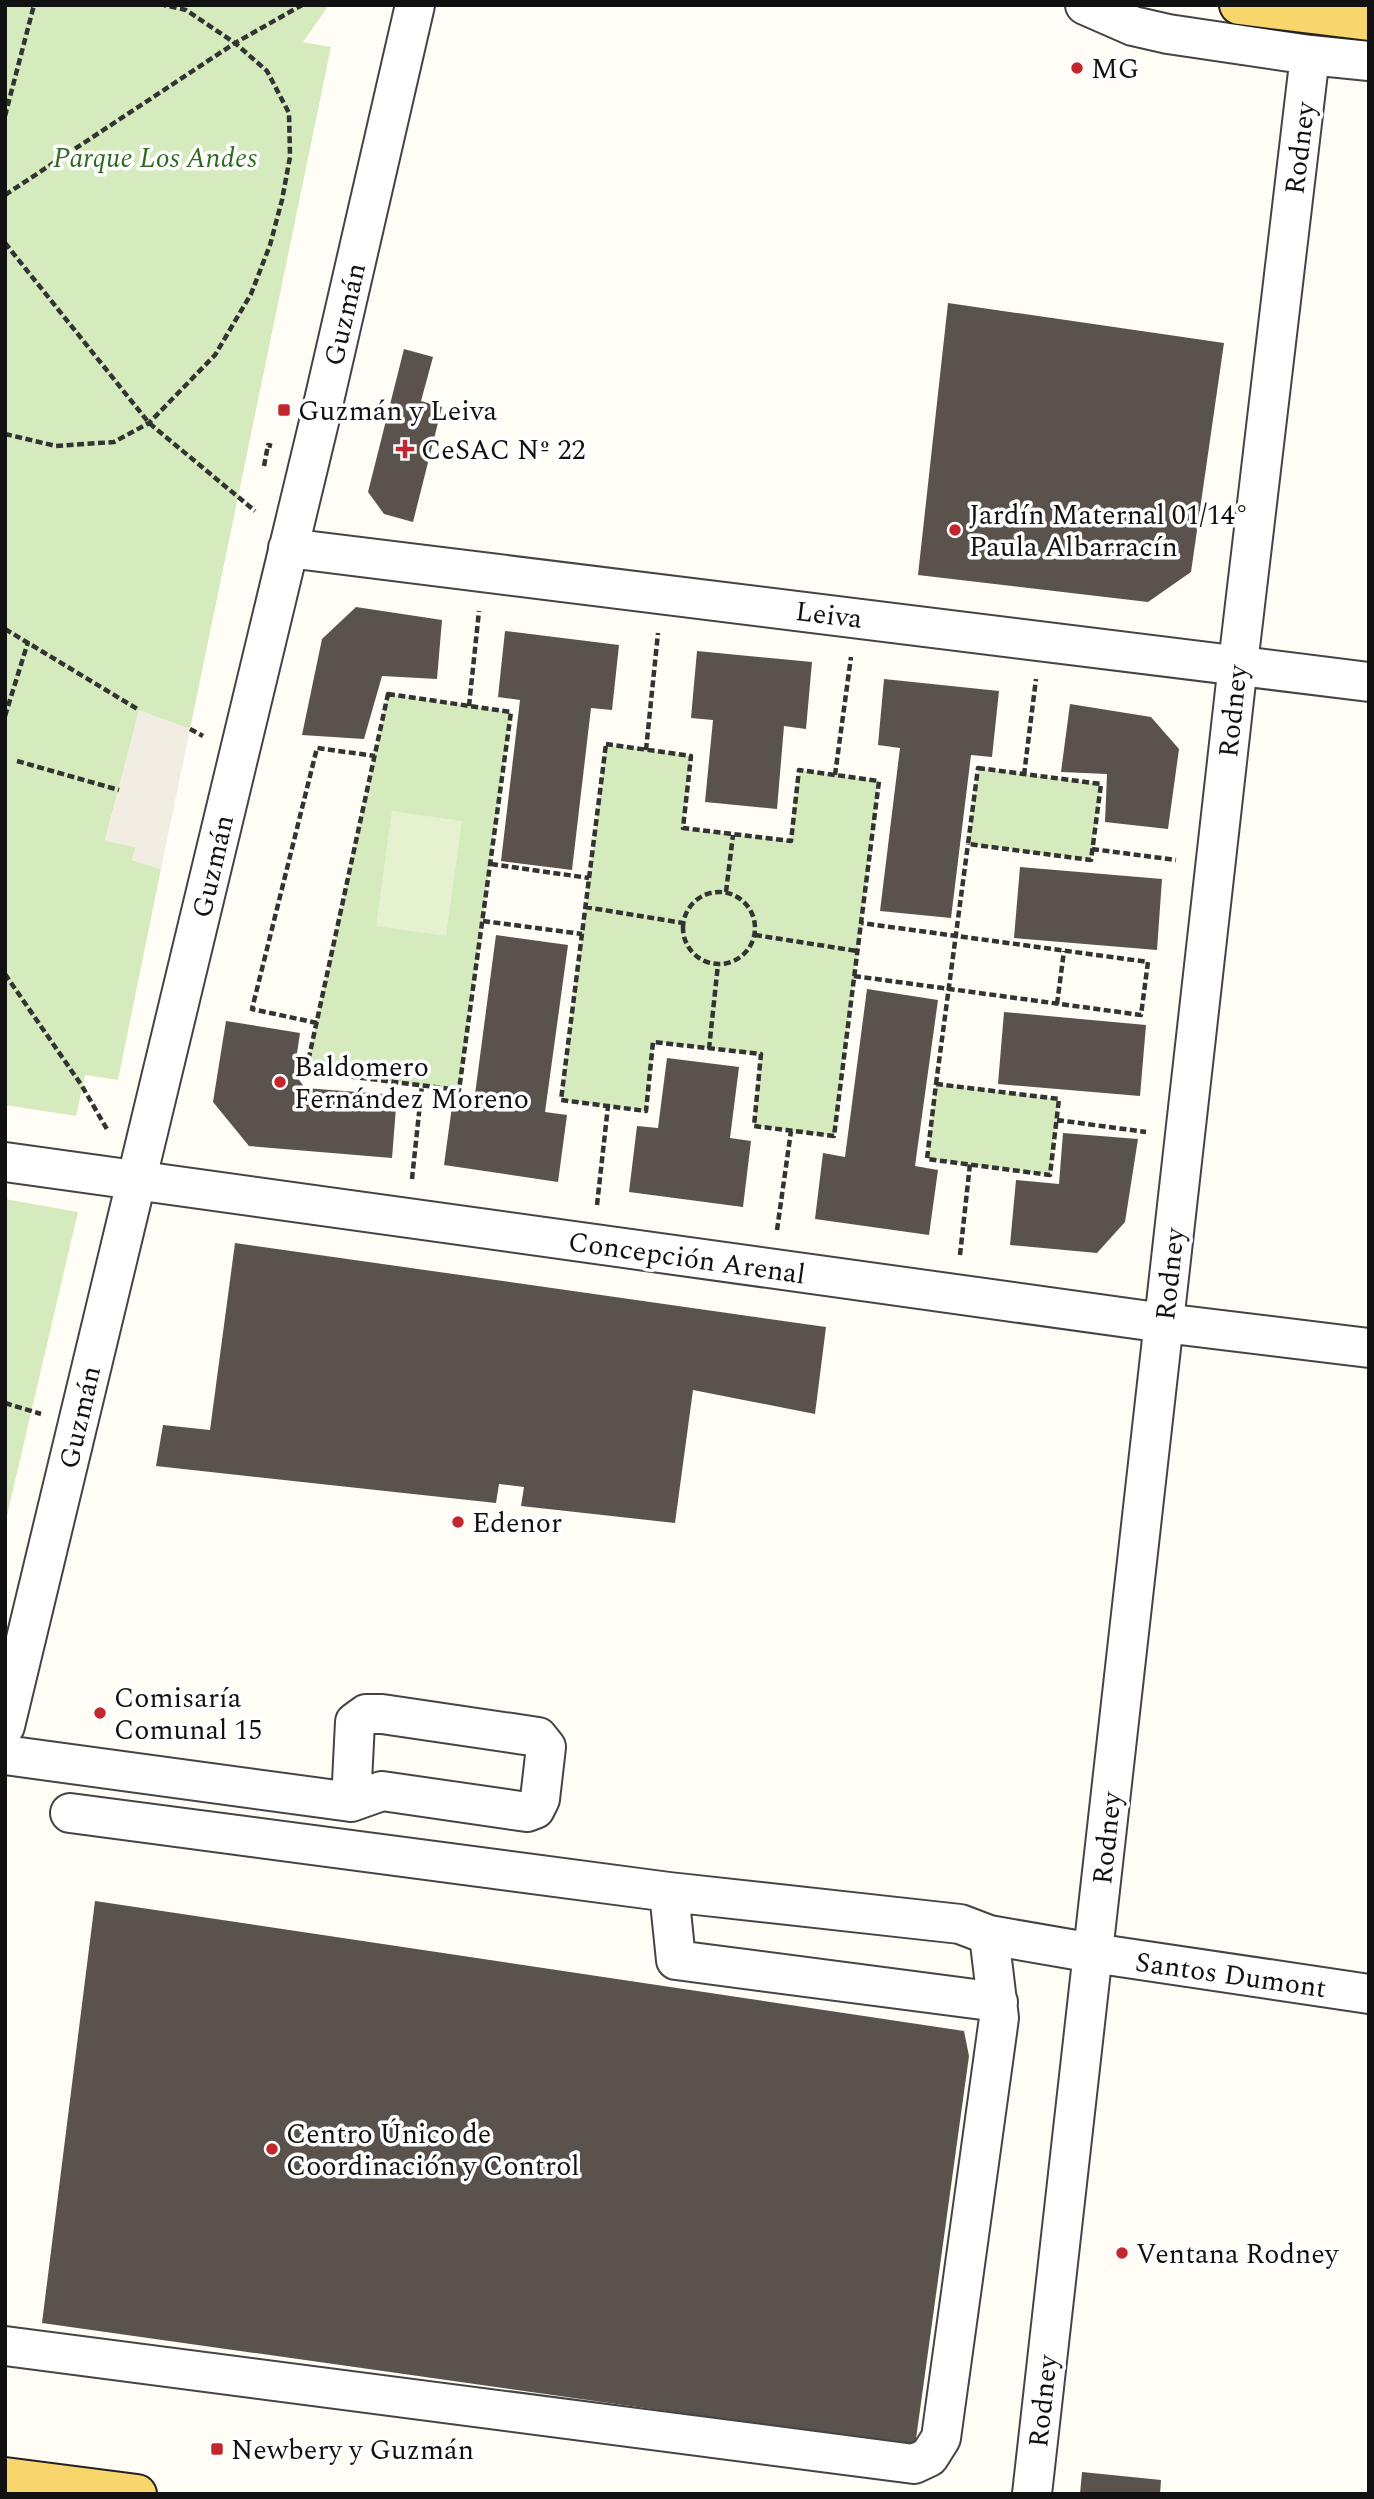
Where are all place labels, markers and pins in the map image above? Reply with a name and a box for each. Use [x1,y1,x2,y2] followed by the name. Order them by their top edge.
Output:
[1091,48,1139,91] place label: MG
[1069,60,1085,76] marker: MG
[298,390,498,433] place label: Guzmán y Leiva
[276,402,292,418] marker: Guzmán y Leiva
[421,429,586,472] place label: CeSAC Nº 22
[395,439,415,459] marker: CeSAC Nº 22
[969,494,1249,569] place label: Jardín Maternal 01/14° Paula Albarracín
[947,522,963,538] marker: Jardín Maternal 01/14° Paula Albarracín
[294,1046,529,1121] place label: Baldomero Fernández Moreno
[272,1074,288,1090] marker: Baldomero Fernández Moreno
[472,1502,562,1545] place label: Edenor
[450,1514,466,1530] marker: Edenor
[114,1677,262,1752] place label: Comisaría Comunal 15
[92,1705,108,1721] marker: Comisaría Comunal 15
[286,2113,580,2188] place label: Centro Único de Coordinación y Control
[264,2141,280,2157] marker: Centro Único de Coordinación y Control
[1136,2233,1340,2276] place label: Ventana Rodney
[1114,2245,1130,2261] marker: Ventana Rodney
[231,2429,474,2472] place label: Newbery y Guzmán
[209,2441,225,2457] marker: Newbery y Guzmán

